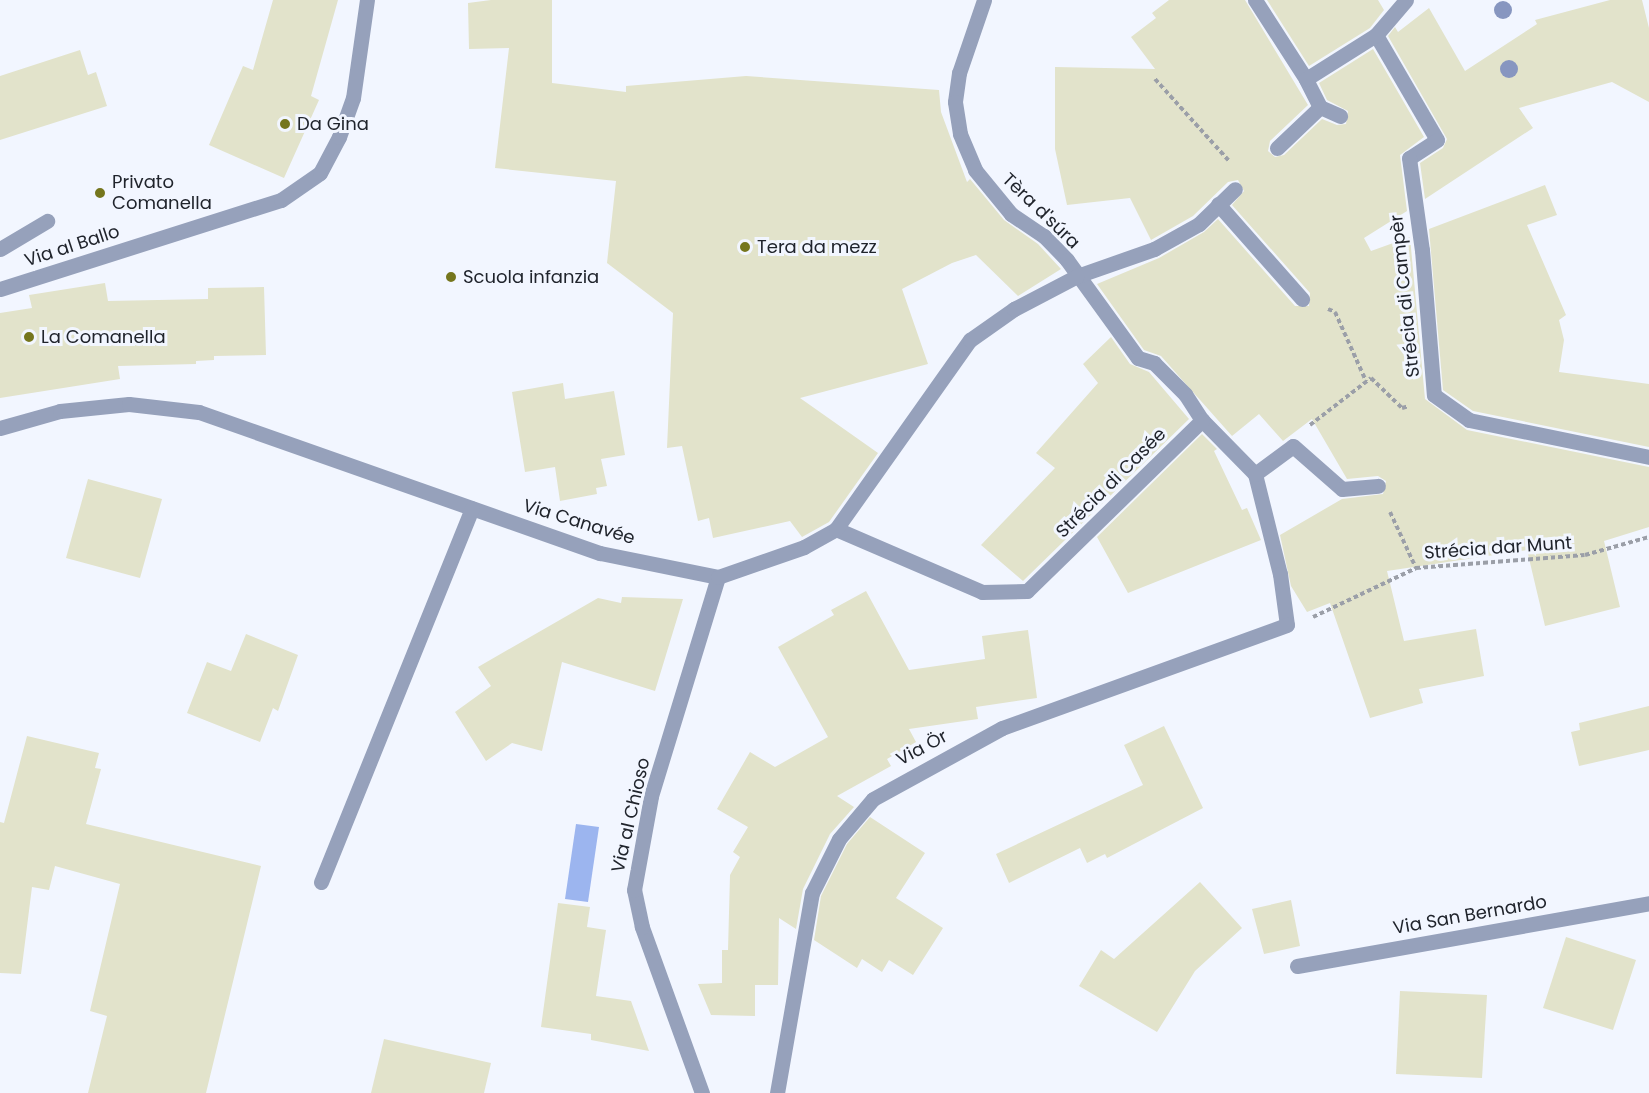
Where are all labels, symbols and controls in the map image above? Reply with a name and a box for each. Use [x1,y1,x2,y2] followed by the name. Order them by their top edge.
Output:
[297,113,369,135] place label: Da Gina
[278,117,292,131] marker: Da Gina
[998,169,1084,253] street label: Tèra d'súra
[112,172,212,214] place label: Privato Comanella
[93,186,107,200] marker: Privato Comanella
[1386,214,1424,378] street label: Strécia di Campèr
[22,221,122,271] street label: Via al Ballo
[757,236,877,258] place label: Tera da mezz
[738,240,752,254] marker: Tera da mezz
[463,266,599,288] place label: Scuola infanzia
[444,270,458,284] marker: Scuola infanzia
[41,326,166,348] place label: La Comanella
[22,330,36,344] marker: La Comanella
[1052,424,1170,542] street label: Strécia di Casée
[521,495,637,549] street label: Via Canavée
[1423,532,1573,564] street label: Strécia dar Munt
[893,726,951,770] street label: Via Ör
[607,755,655,875] street label: Via al Chioso
[1391,891,1549,939] street label: Via San Bernardo

